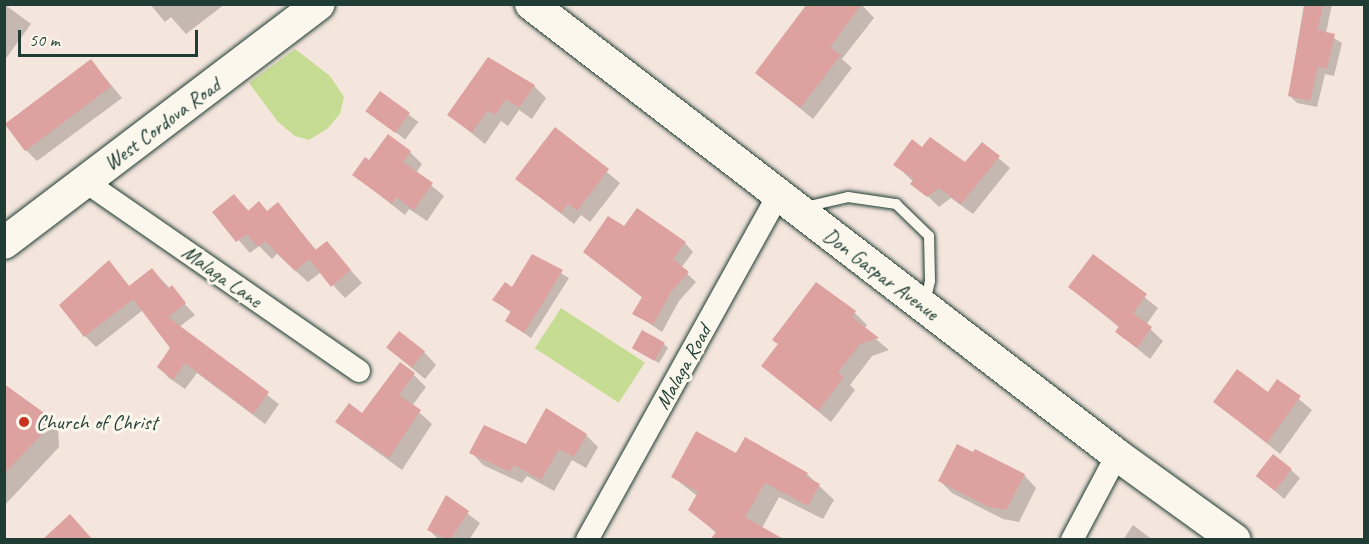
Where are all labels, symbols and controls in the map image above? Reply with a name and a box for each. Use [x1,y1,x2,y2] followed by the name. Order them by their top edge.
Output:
[21,18,201,56] scale bar
[29,29,60,51] text: 50 m
[99,73,225,175] street label: West Cordova Road
[818,222,944,326] street label: Don Gaspar Avenue
[177,239,267,313] street label: Malaga Lane
[650,320,716,414] street label: Malaga Road
[36,409,158,435] place label: Church of Christ
[17,415,31,429] marker: Church of Christ

